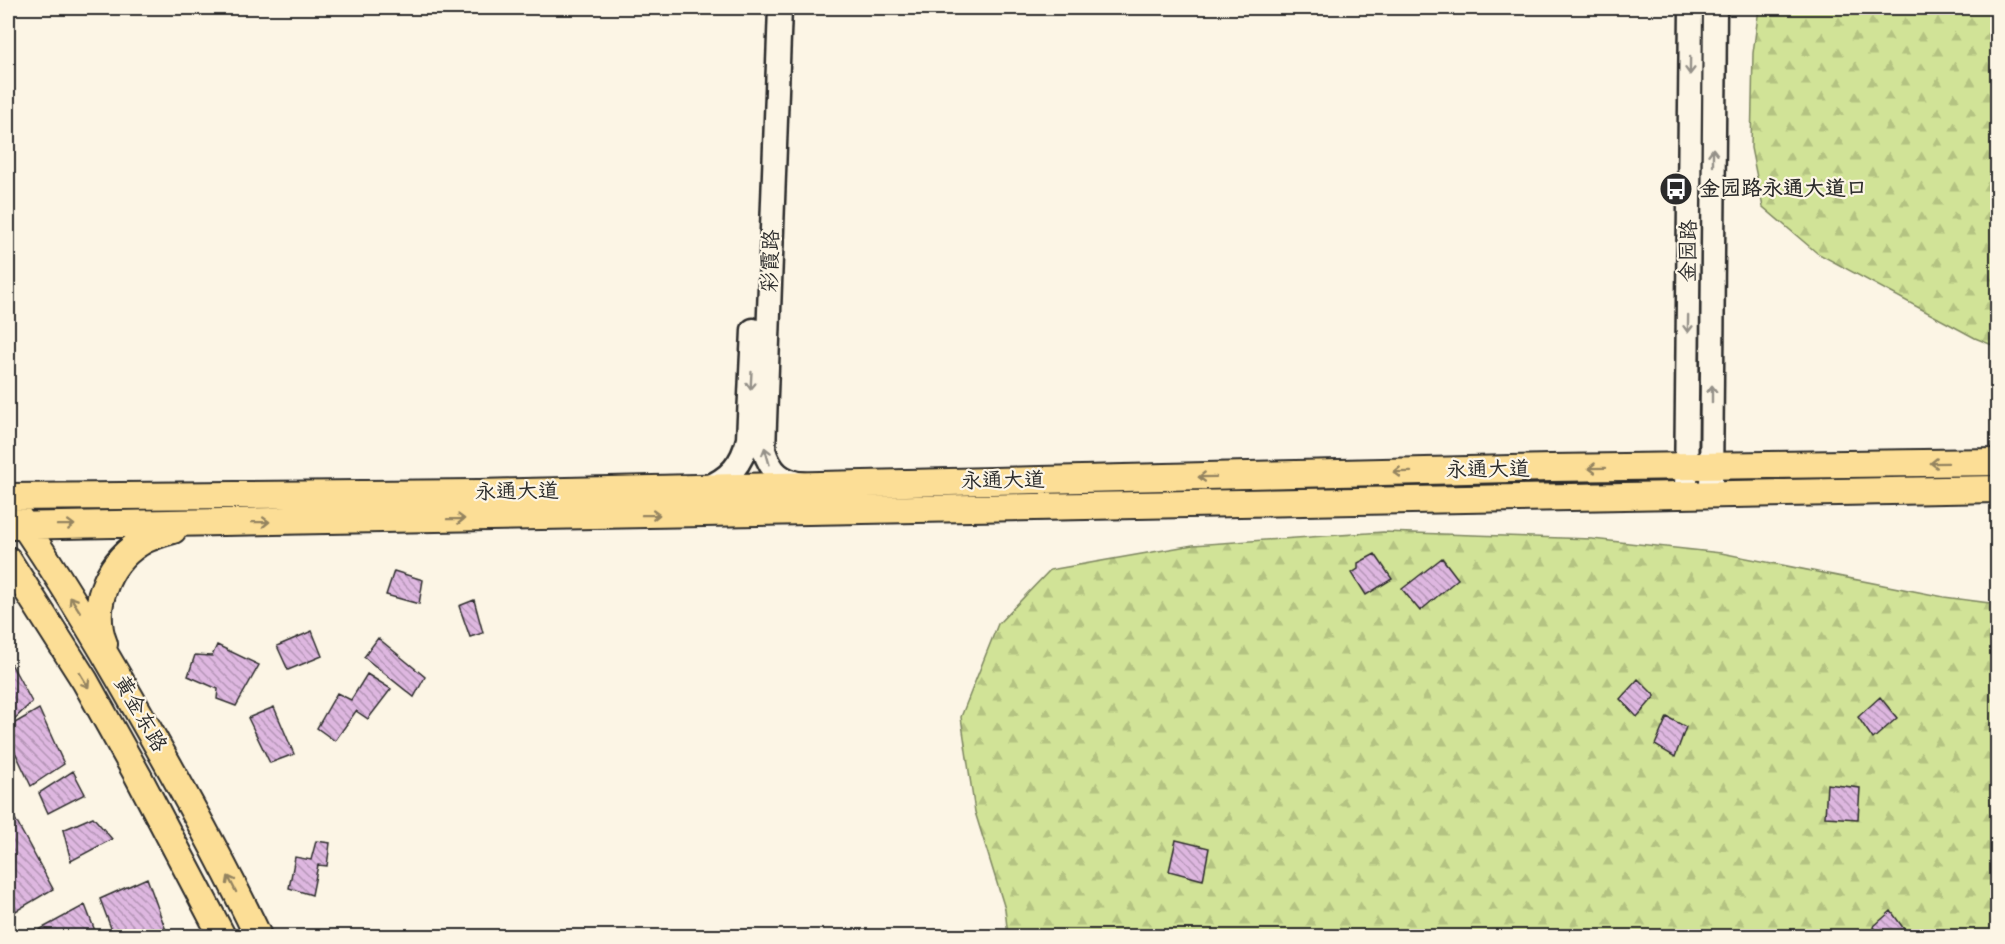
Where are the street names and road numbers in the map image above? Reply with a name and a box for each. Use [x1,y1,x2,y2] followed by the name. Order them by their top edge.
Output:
[1674,219,1704,283] street label: 金园路
[756,229,786,293] street label: 彩霞路
[1446,455,1530,485] street label: 永通大道
[961,466,1045,496] street label: 永通大道
[475,477,559,507] street label: 永通大道
[107,671,173,757] street label: 黄金东路

